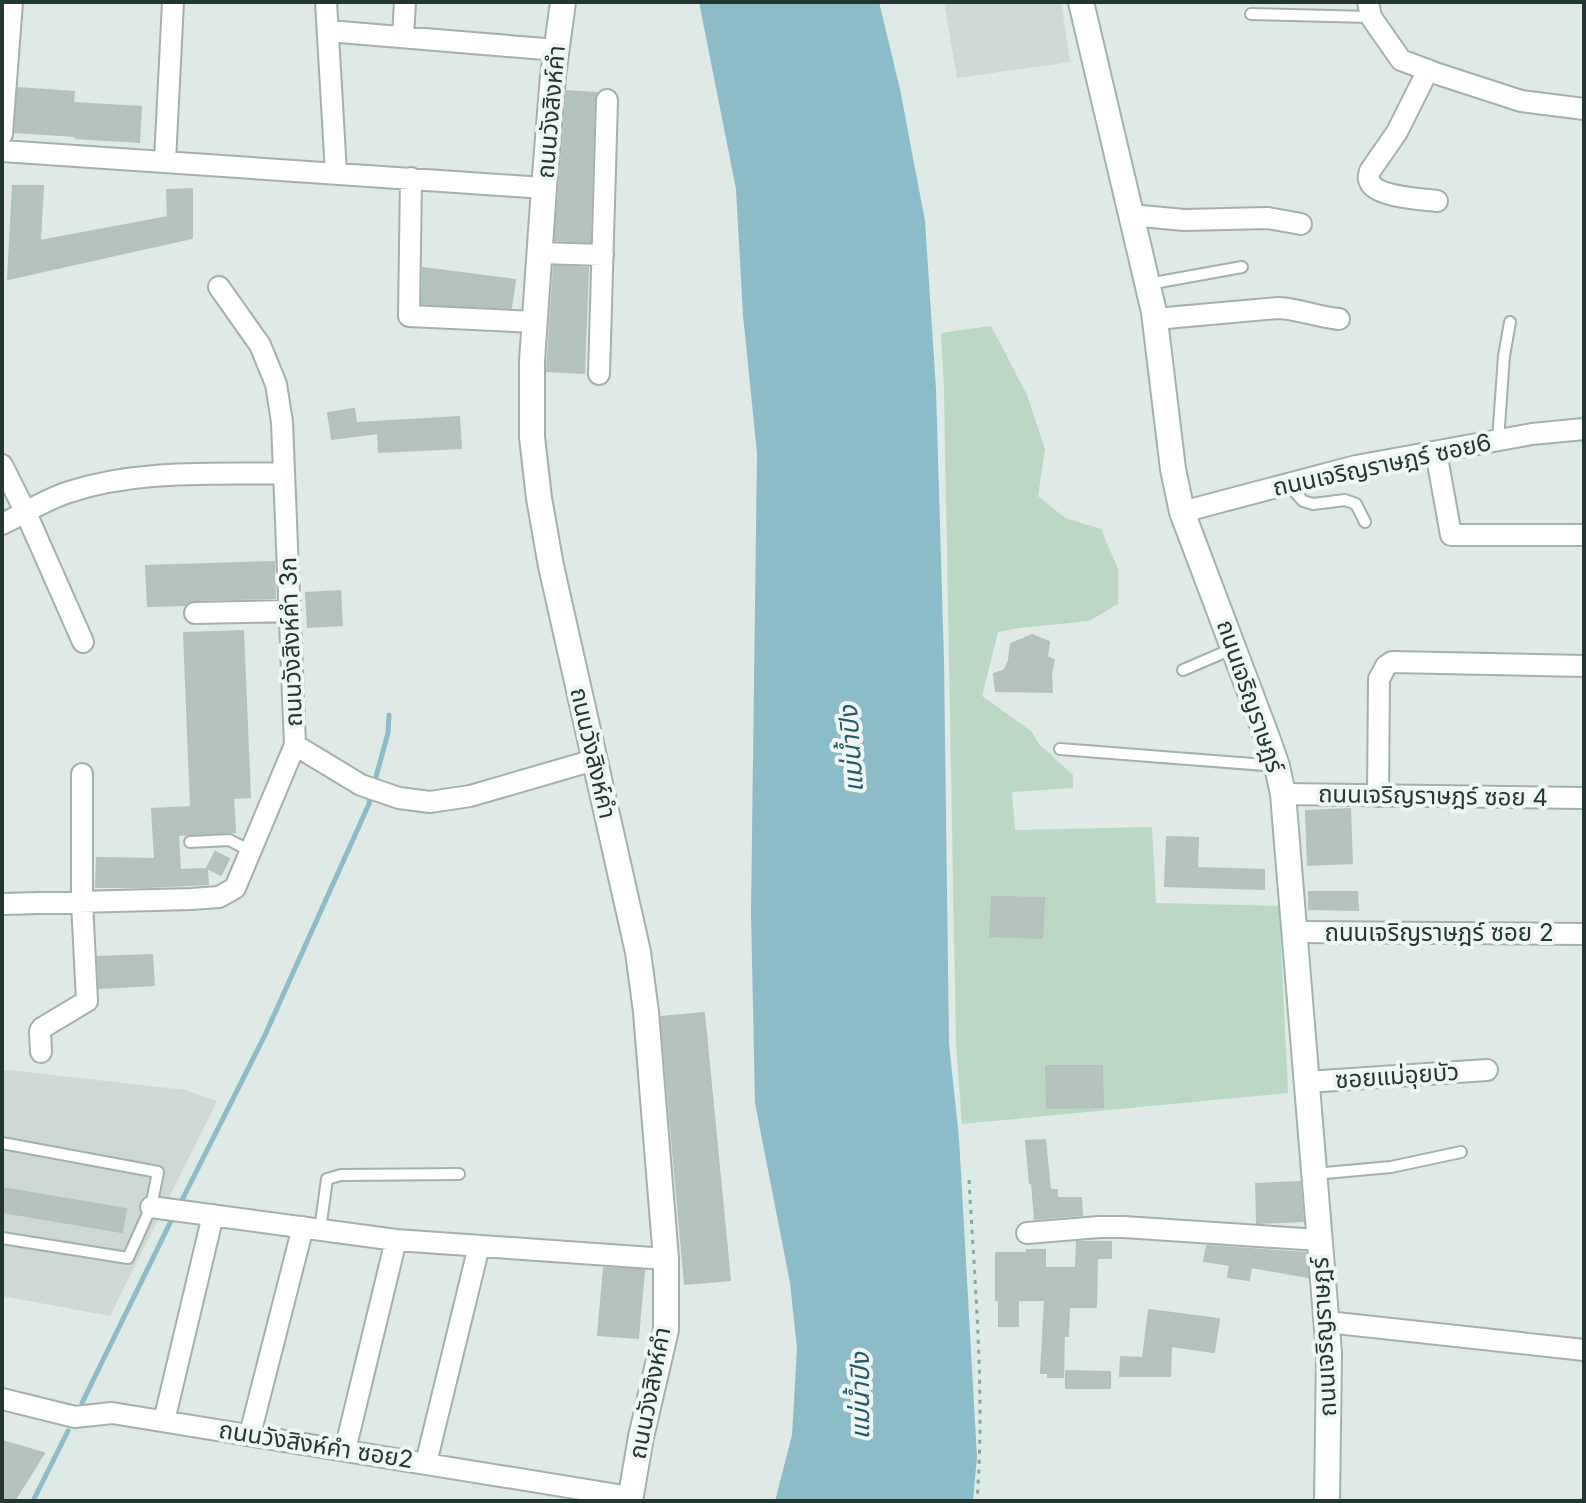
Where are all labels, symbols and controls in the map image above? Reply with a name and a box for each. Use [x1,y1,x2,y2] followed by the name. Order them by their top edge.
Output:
[530,44,571,180] street label: ถนนวังสิงห์คำ
[1270,427,1494,502] street label: ถนนเจริญราษฎร์ ซอย6
[273,557,308,727] street label: ถนนวังสิงห์คำ 3ก
[1211,616,1291,777] street label: ถนนเจริญราษฎร์
[564,684,623,821] street label: ถนนวังสิงห์คำ
[830,704,869,794] water label: แม่น้ำปิง
[1318,779,1548,812] street label: ถนนเจริญราษฎร์ ซอย 4
[1324,918,1554,947] street label: ถนนเจริญราษฎร์ ซอย 2
[1334,1057,1460,1095] street label: ซอยแม่อุยบัว
[1305,1255,1342,1417] street label: ถนนเจริญราษฎร์
[623,1324,677,1461] street label: ถนนวังสิงห์คำ
[842,1352,875,1439] water label: แม่น้ำปิง
[217,1415,415,1474] street label: ถนนวังสิงห์คำ ซอย2

